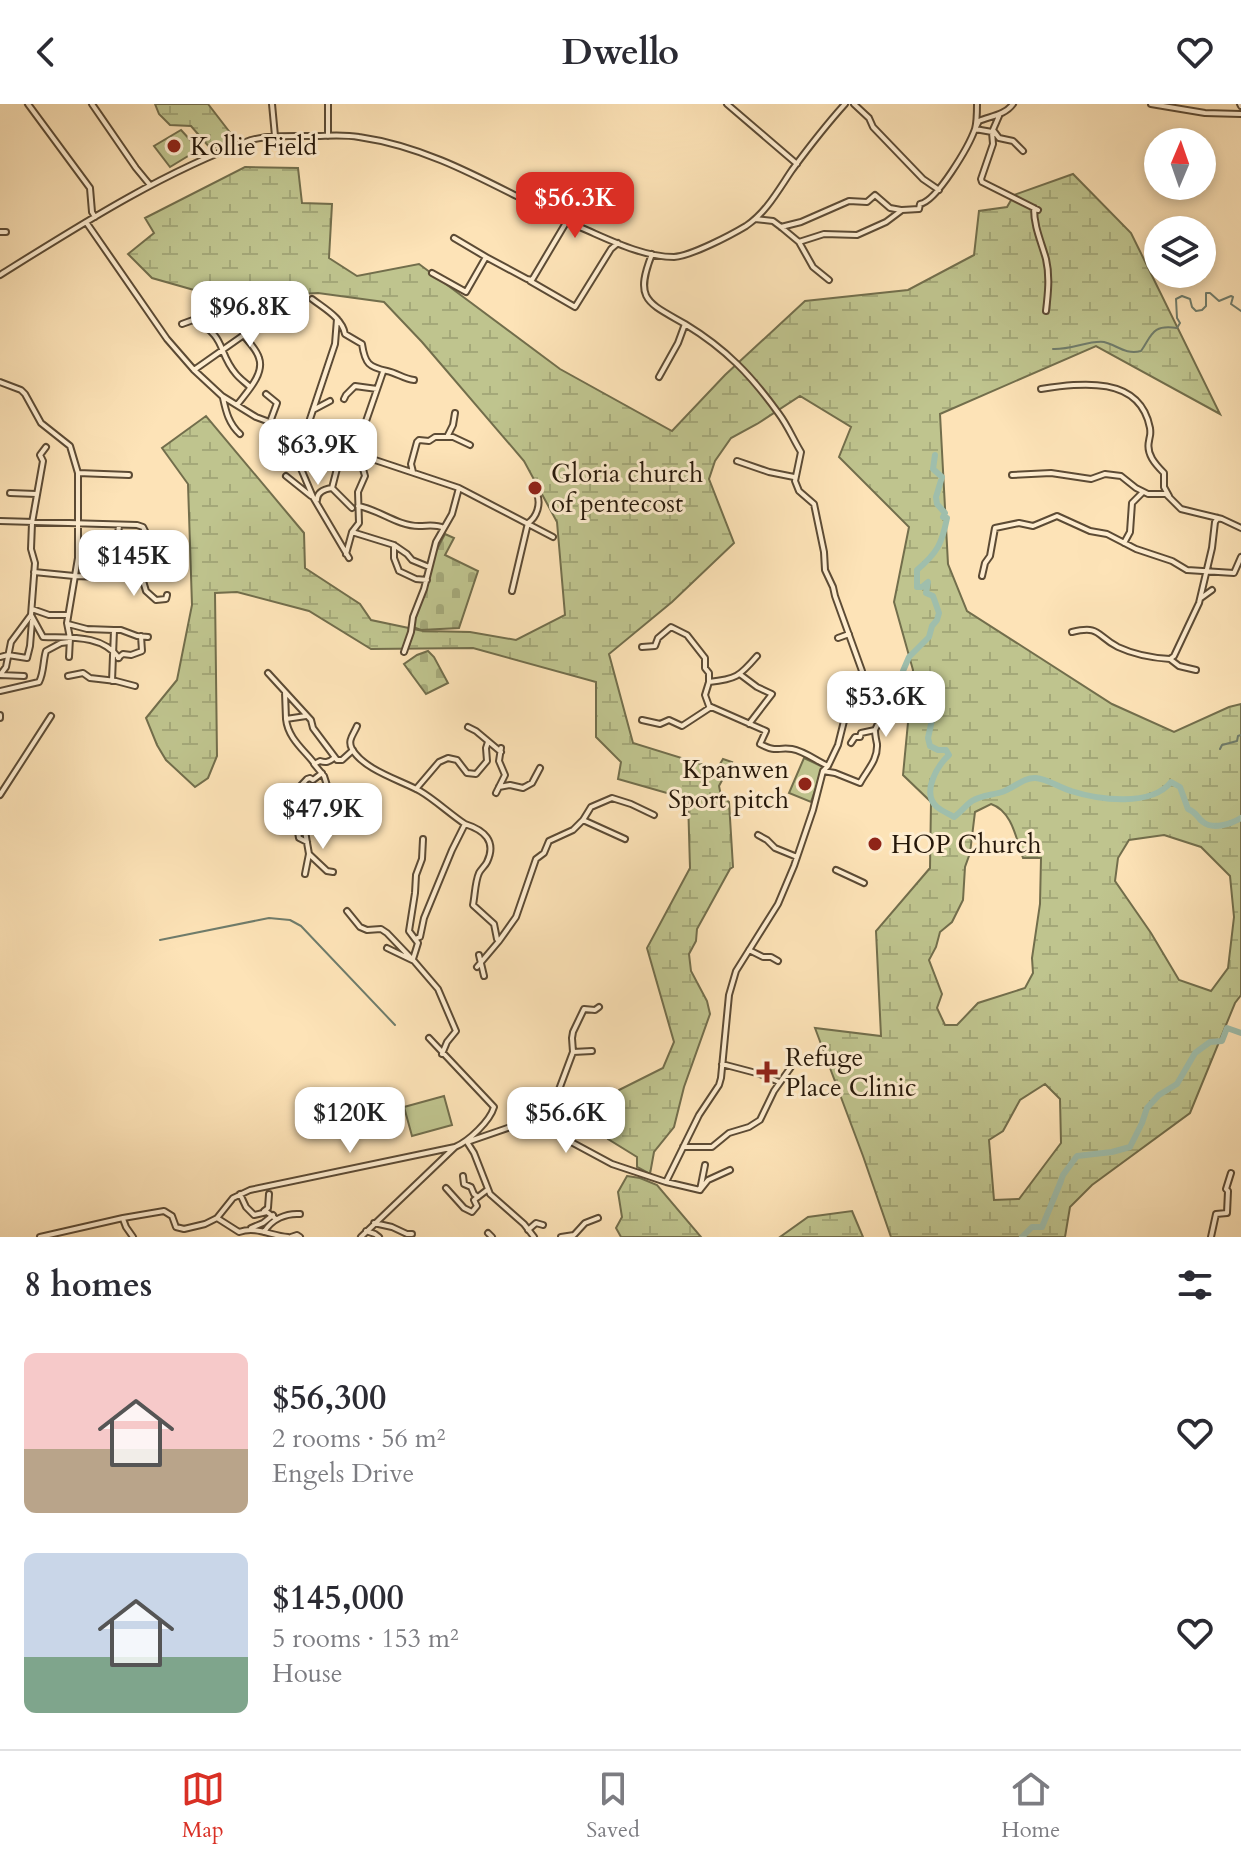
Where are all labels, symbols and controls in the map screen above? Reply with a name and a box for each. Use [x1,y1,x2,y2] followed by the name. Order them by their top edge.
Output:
[562,28,679,77] text: Dwello
[24,30,68,74] icon: back
[1173,30,1217,74] icon: heart
[1144,128,1216,200] north arrow
[1144,128,1216,288] map controls
[190,129,317,164] place label: Kollie Field
[165,137,183,155] marker: Kollie Field
[510,172,640,240] pin: $56.3K
[534,180,616,215] text: $56.3K
[1144,216,1216,288] button: layers
[185,281,315,349] pin: $96.8K
[209,289,291,324] text: $96.8K
[253,419,383,487] pin: $63.9K
[277,427,359,462] text: $63.9K
[551,456,703,521] place label: Gloria church of pentecost
[526,479,544,497] marker: Gloria church of pentecost
[78,530,190,598] pin: $145K
[97,538,171,573] text: $145K
[821,671,951,739] pin: $53.6K
[845,679,927,714] text: $53.6K
[668,752,789,817] place label: Kpanwen Sport pitch
[796,775,814,793] marker: Kpanwen Sport pitch
[258,783,388,851] pin: $47.9K
[282,791,364,826] text: $47.9K
[891,827,1042,862] place label: HOP Church
[866,835,884,853] marker: HOP Church
[785,1040,917,1105] place label: Refuge Place Clinic
[756,1061,778,1083] marker: Refuge Place Clinic
[294,1087,406,1155] pin: $120K
[501,1087,631,1155] pin: $56.6K
[313,1095,387,1130] text: $120K
[525,1095,607,1130] text: $56.6K
[24,1262,152,1308] text: 8 homes
[1173,1263,1217,1307] icon: filters
[272,1375,386,1421] text: $56,300
[88,1385,184,1481] icon: home
[1173,1411,1217,1455] icon: heart
[272,1421,445,1456] text: 2 rooms · 56 m²
[272,1456,414,1491] text: Engels Drive
[272,1575,404,1621] text: $145,000
[88,1585,184,1681] icon: home
[1173,1611,1217,1655] icon: heart
[272,1621,459,1656] text: 5 rooms · 153 m²
[272,1656,343,1691] text: House
[181,1767,225,1845] tab: Map
[586,1767,640,1845] tab: Saved
[1001,1767,1060,1845] tab: Home

